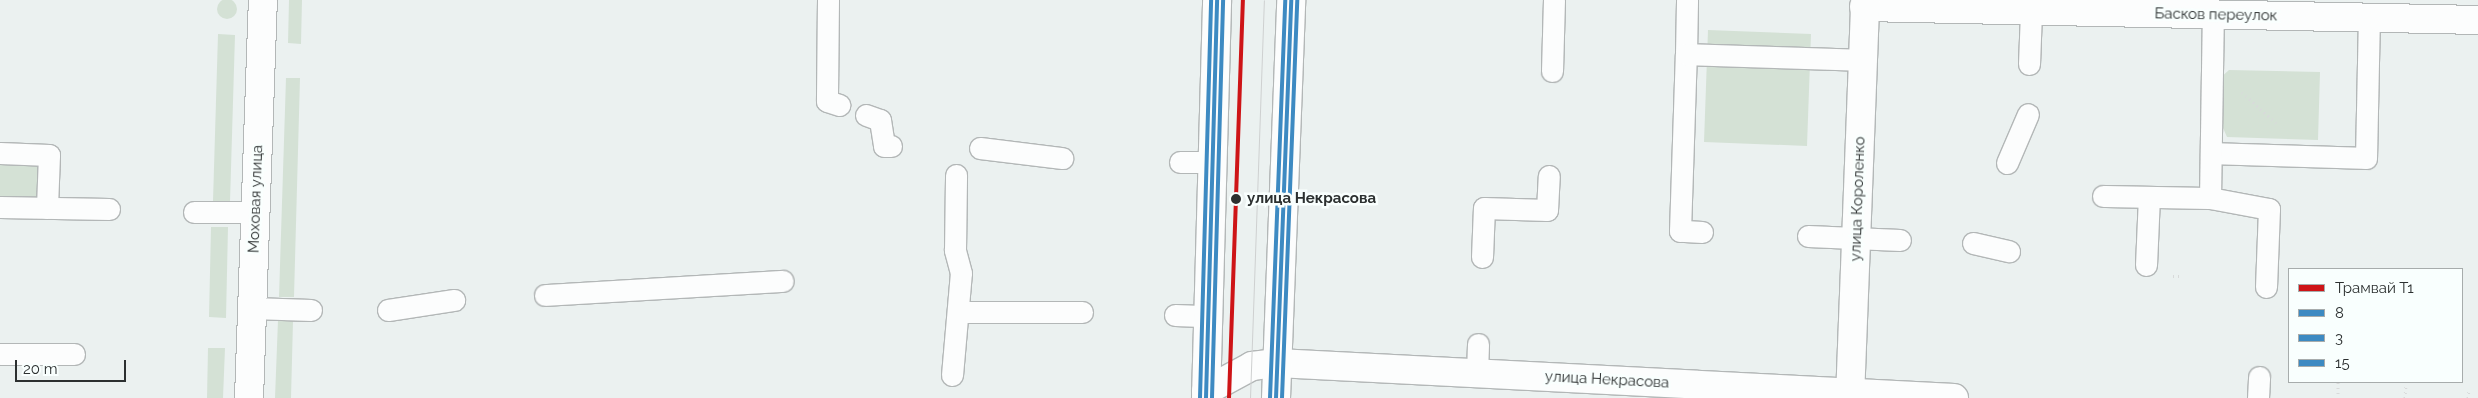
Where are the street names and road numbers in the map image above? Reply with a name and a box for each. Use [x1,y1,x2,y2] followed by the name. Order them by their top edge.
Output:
[2154,5,2278,25] street label: Басков переулок
[1847,136,1869,262] street label: улица Короленко
[245,144,267,254] street label: Моховая улица
[1544,368,1670,392] street label: улица Некрасова

